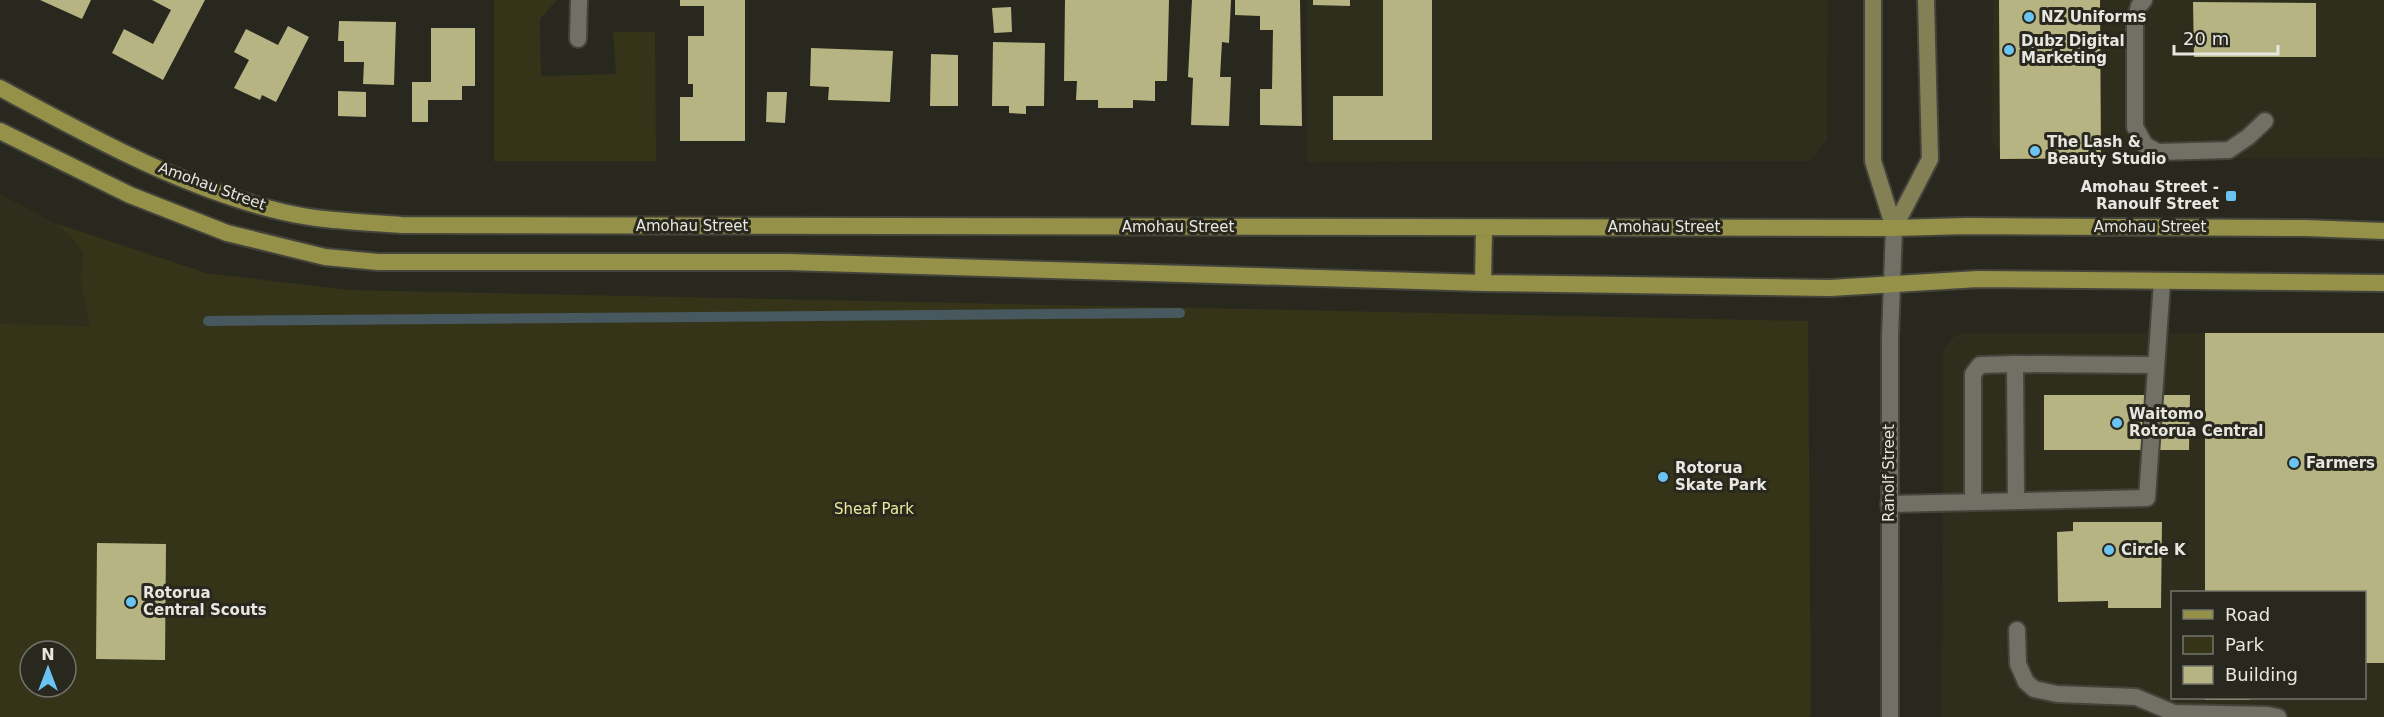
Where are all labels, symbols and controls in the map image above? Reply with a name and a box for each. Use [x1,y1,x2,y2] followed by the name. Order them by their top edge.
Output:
[2041,8,2147,26] place label: NZ Uniforms
[2022,10,2036,24] marker: NZ Uniforms
[2174,18,2278,56] scale bar
[2183,28,2229,49] text: 20 m
[2021,32,2125,67] place label: Dubz Digital Marketing
[2002,43,2016,57] marker: Dubz Digital Marketing
[2047,133,2166,168] place label: The Lash & Beauty Studio
[2028,144,2042,158] marker: The Lash & Beauty Studio
[156,158,268,214] street label: Amohau Street
[2080,178,2219,213] place label: Amohau Street - Ranoulf Street
[2224,189,2238,203] marker: Amohau Street - Ranoulf Street
[636,217,748,235] street label: Amohau Street
[1122,218,1234,236] street label: Amohau Street
[1608,218,1720,236] street label: Amohau Street
[2094,218,2206,236] street label: Amohau Street
[2129,405,2263,440] place label: Waitomo Rotorua Central
[2110,416,2124,430] marker: Waitomo Rotorua Central
[1880,424,1898,522] street label: Ranolf Street
[2306,454,2375,472] place label: Farmers
[2287,456,2301,470] marker: Farmers
[1675,459,1768,494] place label: Rotorua Skate Park
[1656,470,1670,484] marker: Rotorua Skate Park
[834,500,914,518] park label: Sheaf Park
[2121,541,2187,559] place label: Circle K
[2102,543,2116,557] marker: Circle K
[143,584,267,619] place label: Rotorua Central Scouts
[2171,591,2366,699] legend
[124,595,138,609] marker: Rotorua Central Scouts
[2225,604,2270,625] text: Road
[2225,634,2264,655] text: Park
[18,639,78,699] north arrow
[41,645,55,664] text: N
[2225,664,2298,685] text: Building

